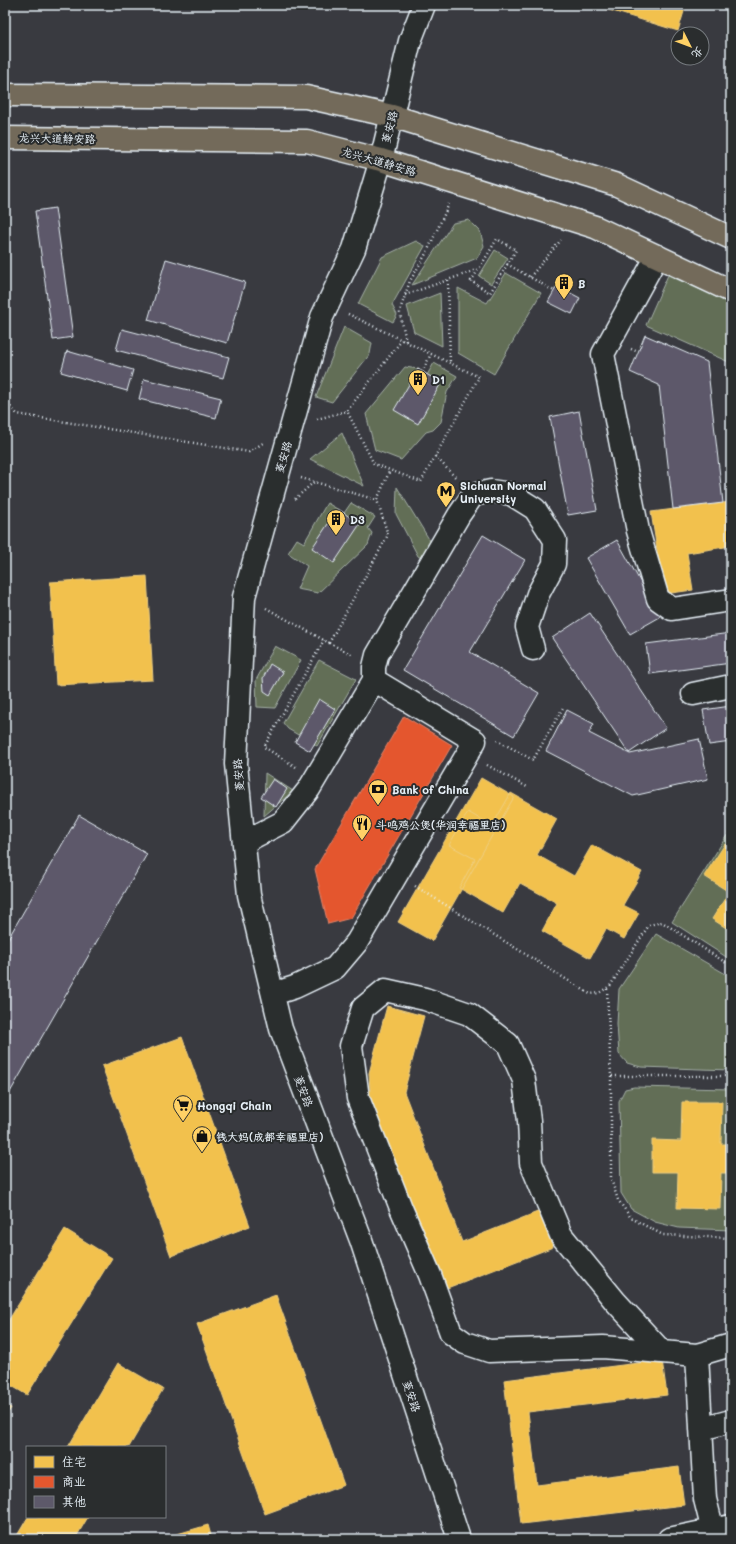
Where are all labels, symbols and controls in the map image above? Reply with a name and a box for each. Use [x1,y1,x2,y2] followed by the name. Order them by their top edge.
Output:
[670,26,710,66] north arrow
[689,44,707,62] text: 北
[378,109,400,145] street label: 菱安路
[18,130,96,146] street label: 龙兴大道静安路
[340,143,418,179] street label: 龙兴大道静安路
[553,272,575,300] building icon: B
[578,276,585,291] place label: B
[407,368,429,396] building icon: D1
[432,372,445,387] place label: D1
[271,439,295,475] street label: 菱安路
[460,478,546,506] place label: Sichuan Normal University
[435,480,457,508] metro station icon: Sichuan Normal University
[325,508,347,536] building icon: D3
[350,512,365,527] place label: D3
[229,758,247,792] street label: 菱安路
[367,778,389,806] bank icon: Bank of China
[392,782,469,797] place label: Bank of China
[351,813,373,841] restaurant icon: 斗鸣鸡公煲(华润幸福里店)
[376,817,505,832] place label: 斗鸣鸡公煲(华润幸福里店)
[291,1073,317,1109] street label: 菱安路
[172,1094,194,1122] supermarket icon: Hongqi Chain
[197,1098,272,1113] place label: Hongqi Chain
[191,1125,213,1153] shop icon: 钱大妈(成都幸福里店)
[216,1129,323,1144] place label: 钱大妈(成都幸福里店)
[400,1378,424,1414] street label: 菱安路
[26,1446,166,1518] legend
[62,1453,86,1469] text: 住宅
[62,1473,86,1489] text: 商业
[62,1493,86,1509] text: 其他

